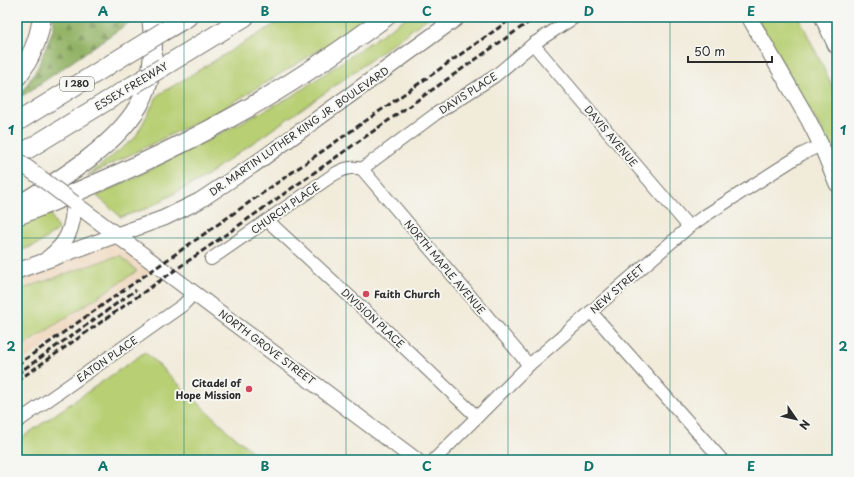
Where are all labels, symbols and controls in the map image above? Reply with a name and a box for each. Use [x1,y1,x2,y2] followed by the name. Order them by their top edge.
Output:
[98,1,108,20] text: A
[261,1,270,20] text: B
[422,1,432,20] text: C
[584,1,594,20] text: D
[747,1,755,20] text: E
[688,38,772,64] scale bar
[694,42,725,60] text: 50 m
[91,58,170,113] street label: ESSEX FREEWAY
[206,62,392,199] street label: DR. MARTIN LUTHER KING JR. BOULEVARD
[436,68,500,117] street label: DAVIS PLACE
[60,77,94,91] road number: I 280
[581,102,641,169] street label: DAVIS AVENUE
[8,120,14,139] text: 1
[840,120,846,139] text: 1
[247,178,322,237] street label: CHURCH PLACE
[401,216,489,317] street label: NORTH MAPLE AVENUE
[586,261,647,316] street label: NEW STREET
[338,284,408,351] street label: DIVISION PLACE
[374,286,440,301] place label: Faith Church
[361,289,371,299] marker: Faith Church
[216,305,319,388] street label: NORTH GROVE STREET
[73,332,140,385] street label: EATON PLACE
[6,336,16,355] text: 2
[838,336,848,355] text: 2
[176,375,242,402] place label: Citadel of Hope Mission
[244,384,254,394] marker: Citadel of Hope Mission
[776,399,816,439] north arrow
[795,417,814,433] text: N
[98,456,108,475] text: A
[261,456,270,475] text: B
[422,456,432,475] text: C
[584,456,594,475] text: D
[747,456,755,475] text: E

